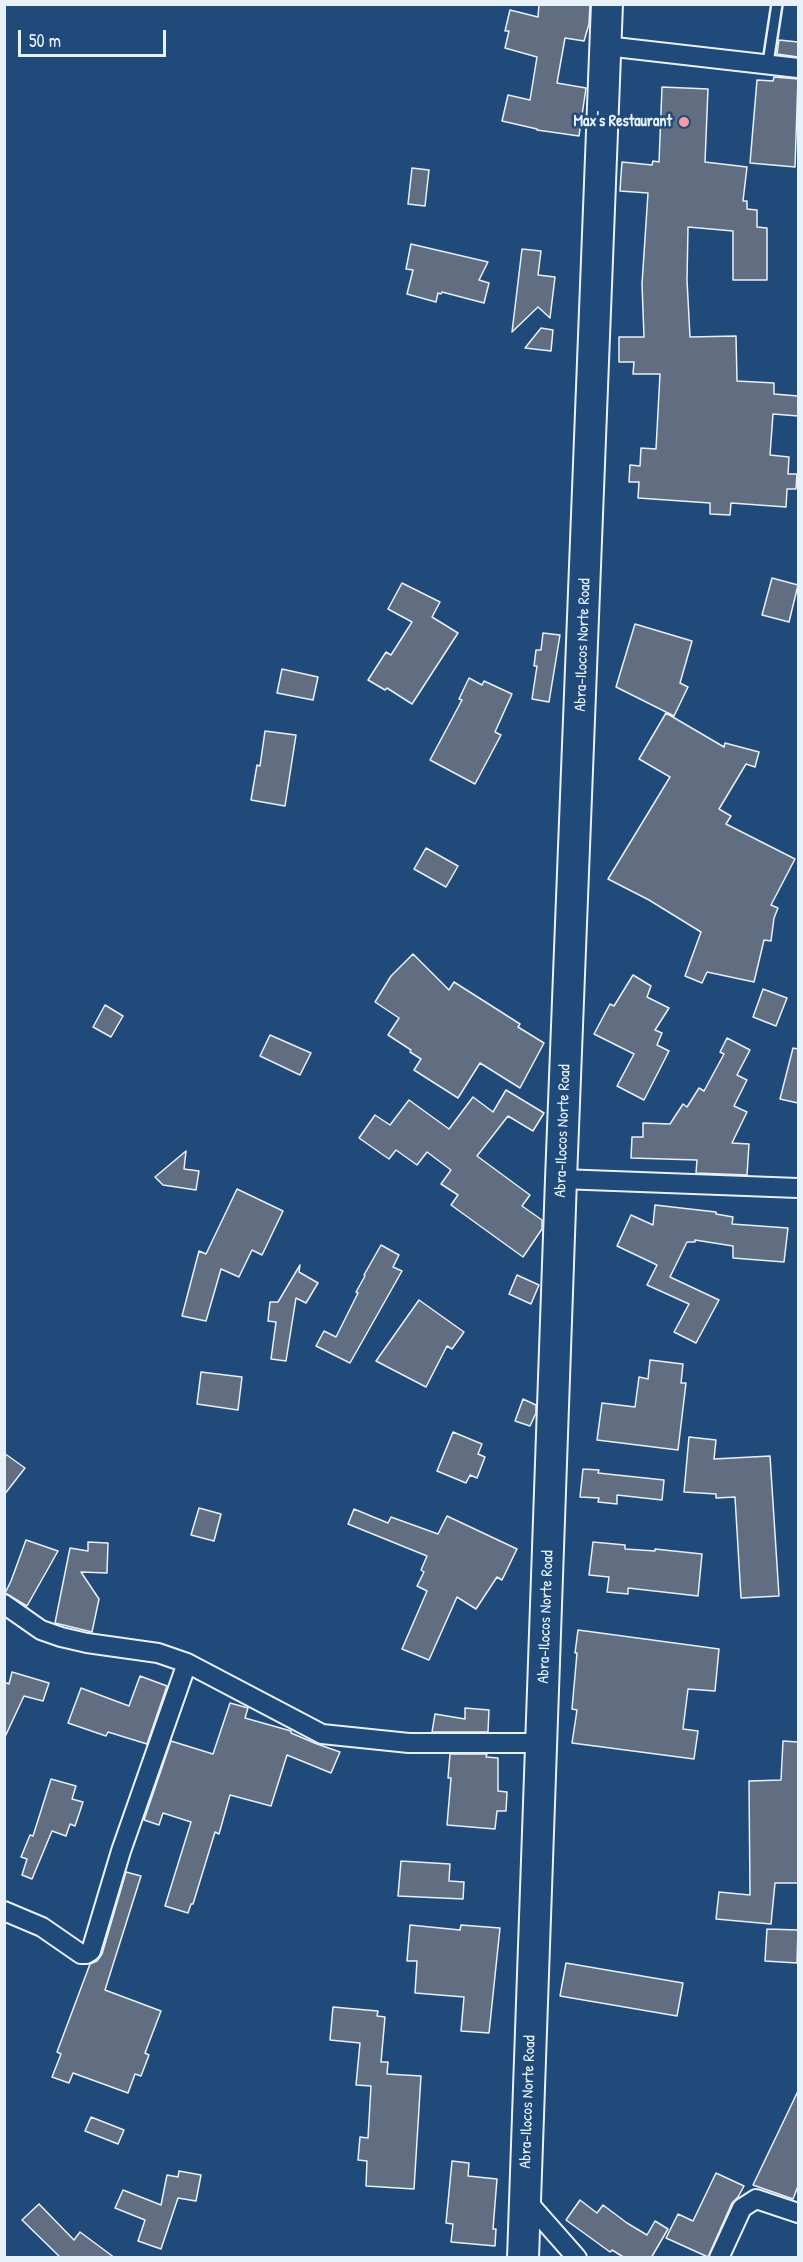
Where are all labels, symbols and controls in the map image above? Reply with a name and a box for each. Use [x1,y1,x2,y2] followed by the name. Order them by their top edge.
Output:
[21,18,170,56] scale bar
[29,28,61,53] text: 50 m
[573,112,672,132] place label: Max's Restaurant
[677,115,691,129] marker: Max's Restaurant
[571,578,595,712] street label: Abra-Ilocos Norte Road
[551,1064,575,1198] street label: Abra-Ilocos Norte Road
[534,1550,558,1684] street label: Abra-Ilocos Norte Road
[516,2035,540,2169] street label: Abra-Ilocos Norte Road

